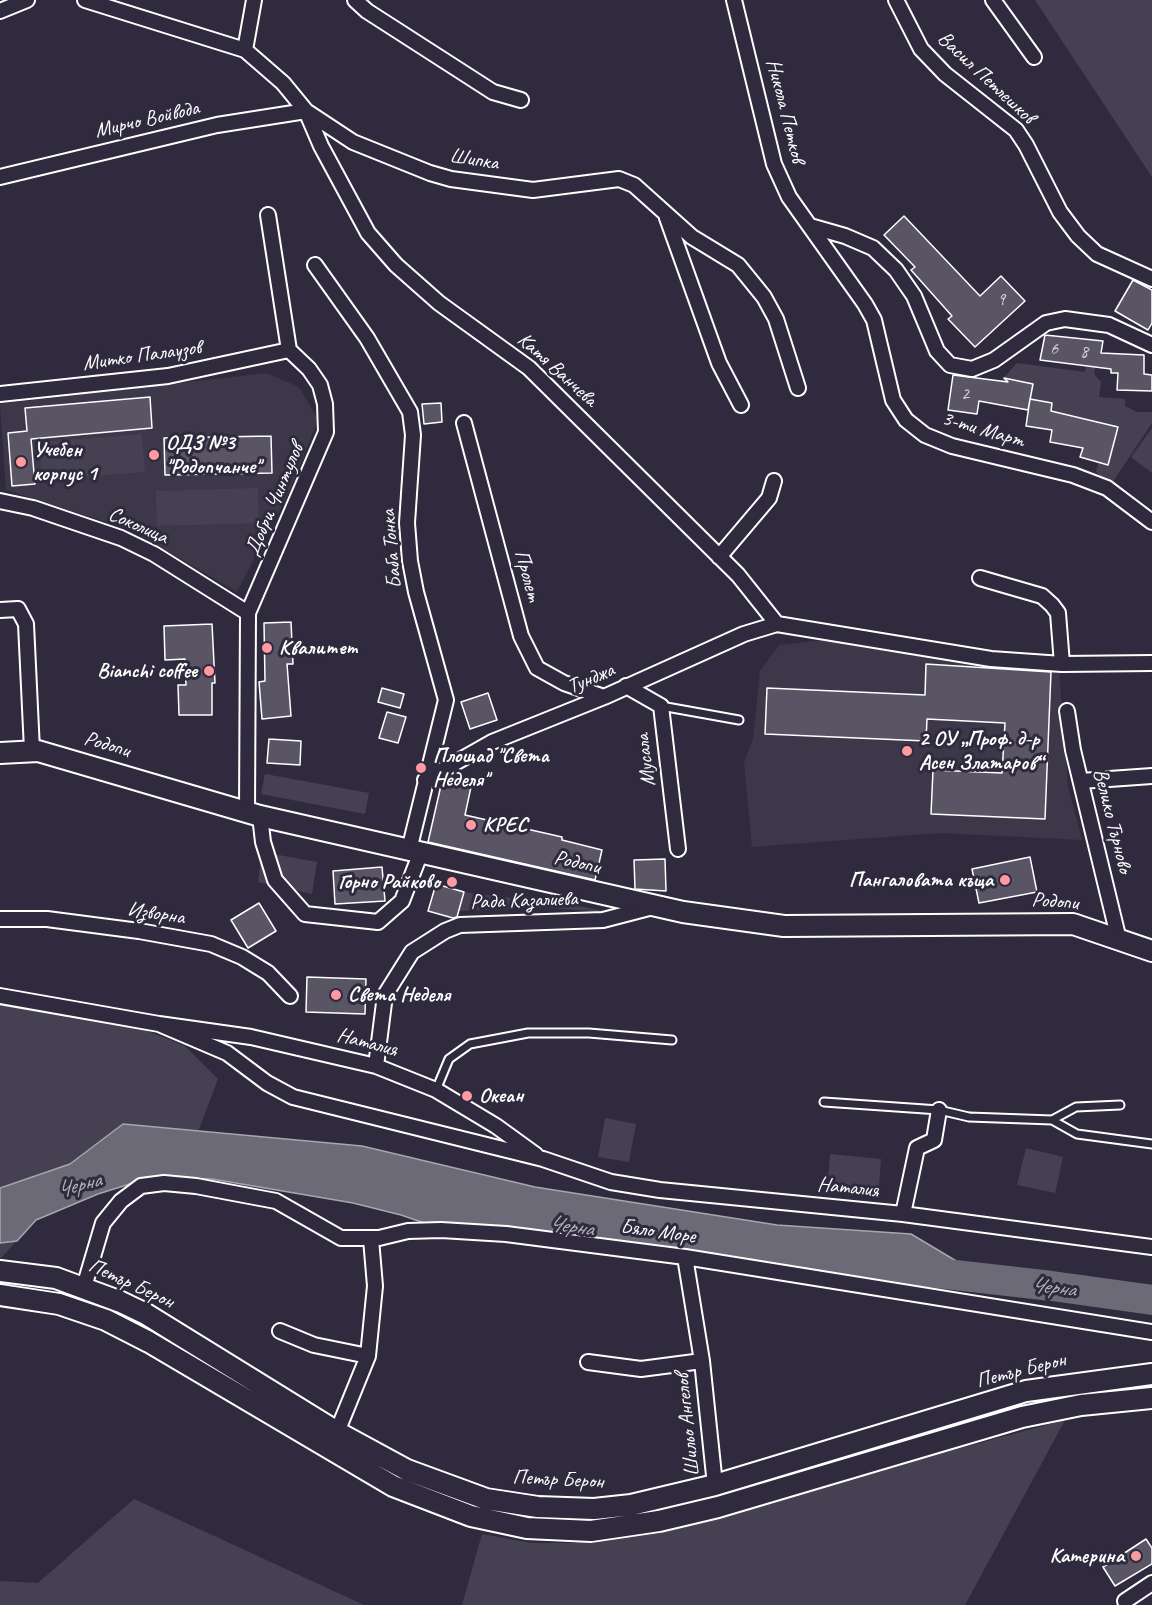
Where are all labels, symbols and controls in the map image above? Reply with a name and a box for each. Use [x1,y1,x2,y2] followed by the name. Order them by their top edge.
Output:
[932,26,1040,130] street label: Васил Петлешков
[760,57,810,165] street label: Никола Петков
[92,96,202,144] street label: Мирчо Войвода
[448,144,500,176] street label: Шипка
[997,289,1005,311] house number: 9
[512,327,602,413] street label: Катя Ванчева
[81,335,203,377] street label: Митко Палаузов
[1050,338,1058,360] house number: 6
[1080,341,1088,363] house number: 8
[961,383,969,405] house number: 2
[939,406,1027,454] street label: 3-ти Март
[166,430,260,480] place label: ОДЗ №3 "Родопчанче"
[33,437,97,487] place label: Учебен корпус 1
[240,440,310,560] street label: Добри Чинтулов
[147,448,161,462] marker: ОДЗ №3 "Родопчанче"
[14,455,28,469] marker: Учебен корпус 1
[104,502,172,550] street label: Соколица
[376,508,408,590] street label: Баба Тонка
[508,547,546,605] street label: Пролет
[279,635,357,661] place label: Квалитет
[260,641,274,655] marker: Квалитет
[97,658,197,684] place label: Bianchi coffee
[564,658,618,700] street label: Тунджа
[202,664,216,678] marker: Bianchi coffee
[81,726,133,764] street label: Родопи
[919,726,1041,776] place label: 2 ОУ „Проф. д-р Асен Златаров“
[630,732,662,788] street label: Мусала
[433,743,549,793] place label: Площад "Света Неделя"
[900,744,914,758] marker: 2 ОУ „Проф. д-р Асен Златаров“
[414,761,428,775] marker: Площад "Света Неделя"
[1087,766,1137,876] street label: Велико Търново
[483,812,527,838] place label: КРЕС
[464,818,478,832] marker: КРЕС
[551,845,603,881] street label: Родопи
[849,867,993,893] place label: Пангаловата къща
[338,869,440,895] place label: Горно Райково
[998,873,1012,887] marker: Пангаловата къща
[445,875,459,889] marker: Горно Райково
[470,887,578,915] street label: Рада Казалиева
[1031,887,1079,917] street label: Родопи
[126,897,186,931] street label: Изворна
[348,982,450,1008] place label: Света Неделя
[329,988,343,1002] marker: Света Неделя
[334,1023,400,1063] street label: Наталия
[479,1083,523,1109] place label: Океан
[460,1089,474,1103] marker: Океан
[54,1167,104,1205] water label: Черна
[816,1172,880,1204] street label: Наталия
[547,1211,595,1243] water label: Черна
[619,1214,697,1250] street label: Бяло Море
[84,1253,178,1315] street label: Петър Берон
[1029,1272,1077,1304] water label: Черна
[974,1348,1068,1394] street label: Петър Берон
[670,1372,706,1478] street label: Шильо Ангелов
[512,1465,604,1495] street label: Петър Берон
[1050,1543,1124,1569] place label: Катерина
[1129,1549,1143,1563] marker: Катерина

